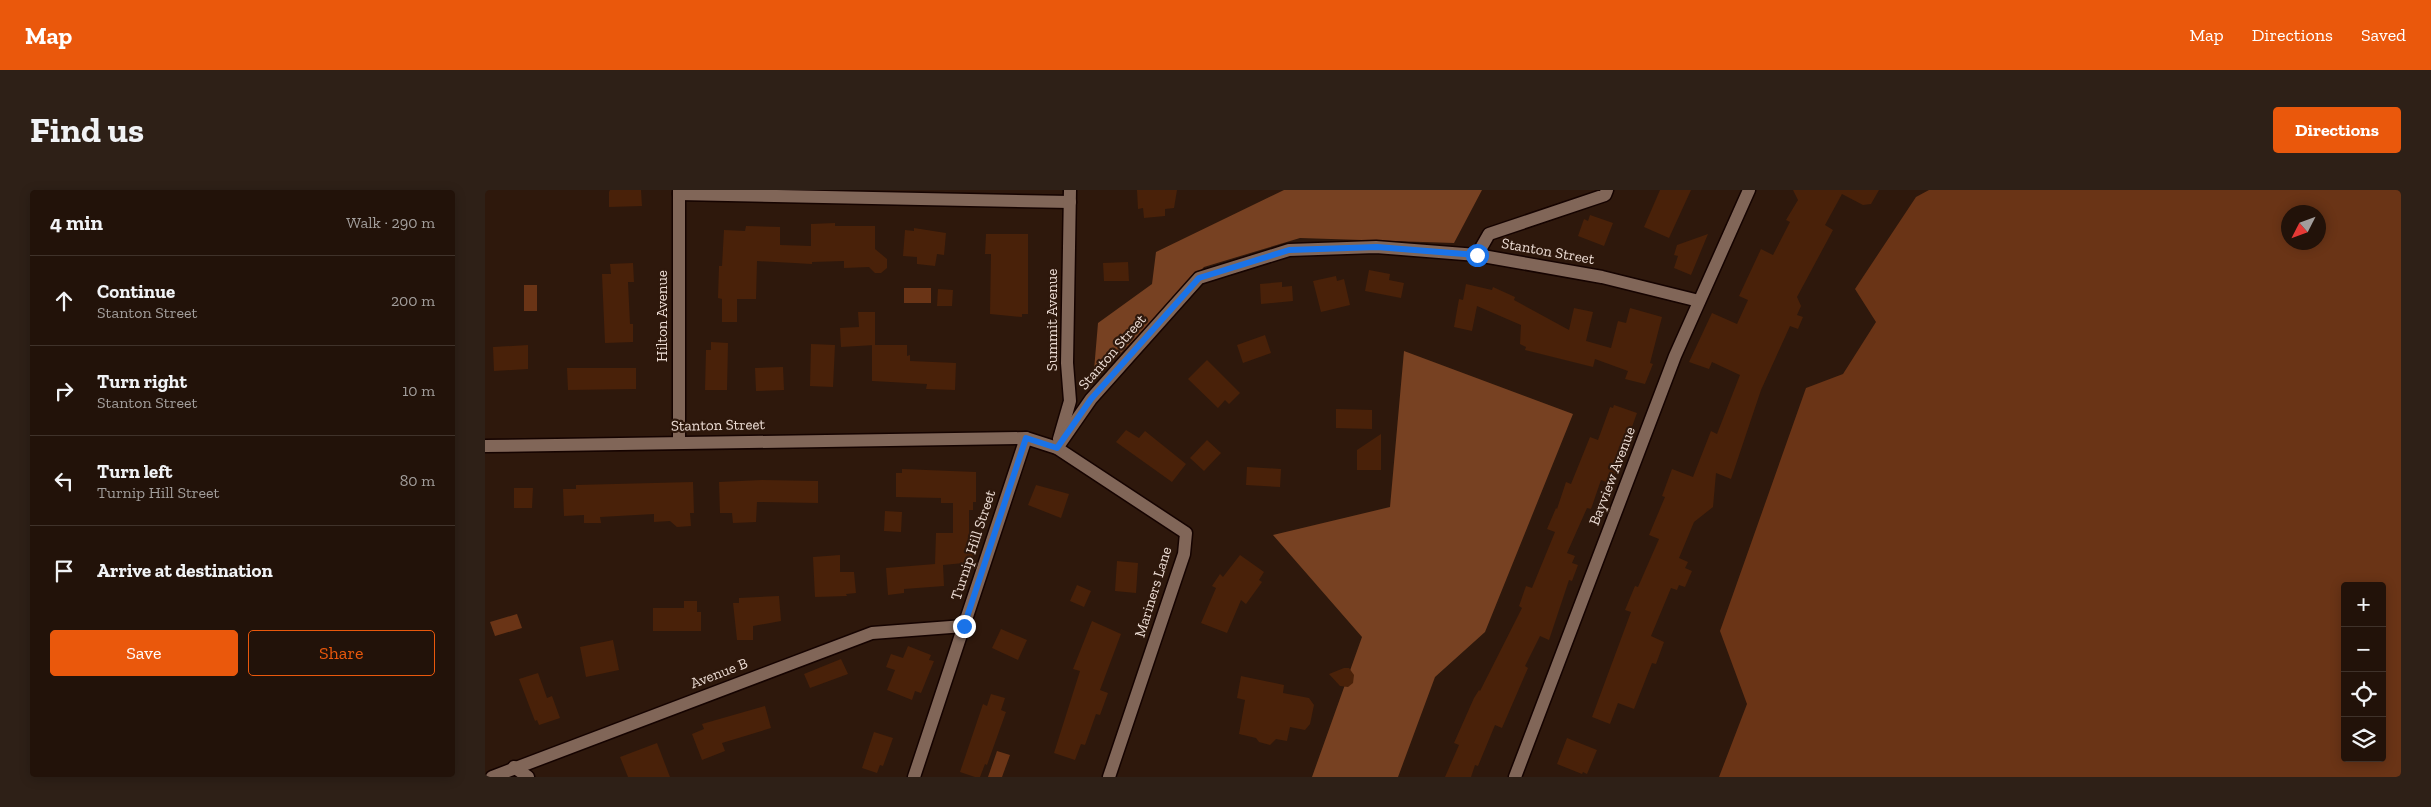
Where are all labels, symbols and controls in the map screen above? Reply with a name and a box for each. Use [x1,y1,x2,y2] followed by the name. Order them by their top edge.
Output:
[25,21,72,50] text: Map
[2189,24,2224,46] text: Map
[2252,24,2333,46] text: Directions
[2361,24,2406,46] text: Saved
[2273,107,2401,153] button: Directions
[30,109,144,151] text: Find us
[2281,205,2326,250] north arrow
[50,210,103,235] text: 4 min
[346,213,435,232] text: Walk · 290 m
[1500,234,1596,268] street label: Stanton Street
[1466,244,1489,267] route start
[1043,269,1061,371] street label: Summit Avenue
[653,270,671,362] street label: Hilton Avenue
[97,280,175,303] text: Continue
[50,287,78,315] icon: ahead
[391,291,435,310] text: 200 m
[97,303,197,322] text: Stanton Street
[1074,310,1150,393] street label: Stanton Street
[97,370,187,393] text: Turn right
[50,377,78,405] icon: right
[402,381,435,400] text: 10 m
[97,393,197,412] text: Stanton Street
[671,415,766,435] street label: Stanton Street
[1585,424,1639,528] street label: Bayview Avenue
[97,460,172,483] text: Turn left
[50,467,78,495] icon: left
[400,471,435,490] text: 80 m
[97,483,220,502] text: Turnip Hill Street
[947,487,999,602] street label: Turnip Hill Street
[1131,545,1175,639] street label: Mariners Lane
[50,557,78,585] icon: arrive
[97,559,273,582] text: Arrive at destination
[2341,582,2386,762] map controls
[2341,582,2386,627] button: +
[953,615,976,638] route end
[2341,627,2386,672] button: −
[50,630,238,676] button: Save
[248,630,435,676] button: Share
[688,654,750,692] street label: Avenue B
[2341,672,2386,717] button: locate
[2341,717,2386,762] button: layers

